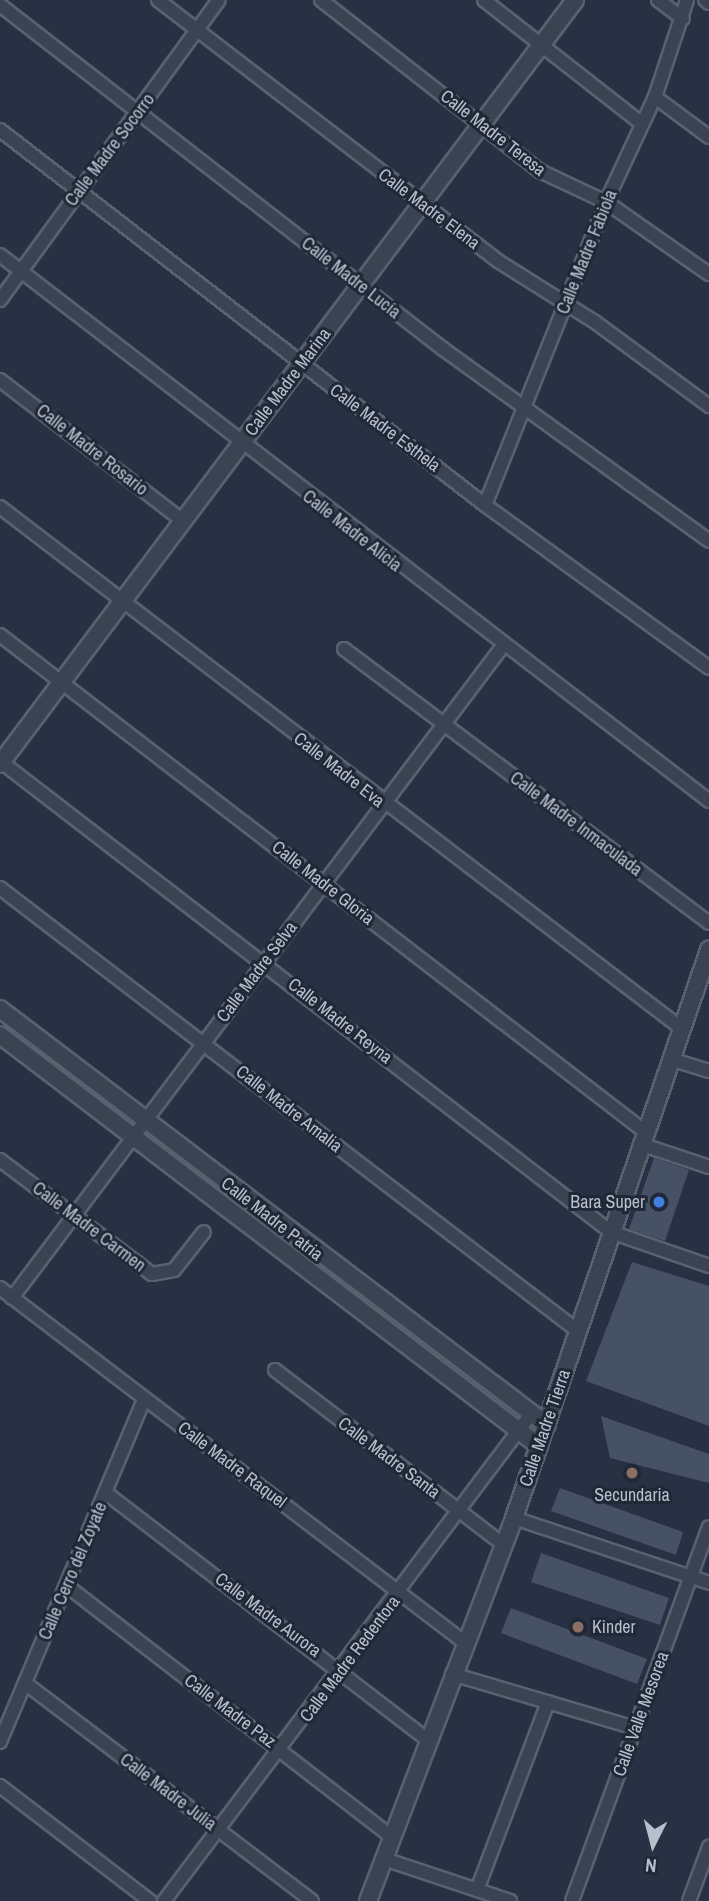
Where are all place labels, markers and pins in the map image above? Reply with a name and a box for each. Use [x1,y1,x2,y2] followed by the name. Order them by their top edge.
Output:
[570,1191,645,1213] place label: Bara Super
[651,1194,667,1210] marker: Bara Super
[624,1465,640,1481] marker: Secundaria
[594,1484,670,1506] place label: Secundaria
[592,1616,635,1638] place label: Kinder
[570,1619,586,1635] marker: Kinder

